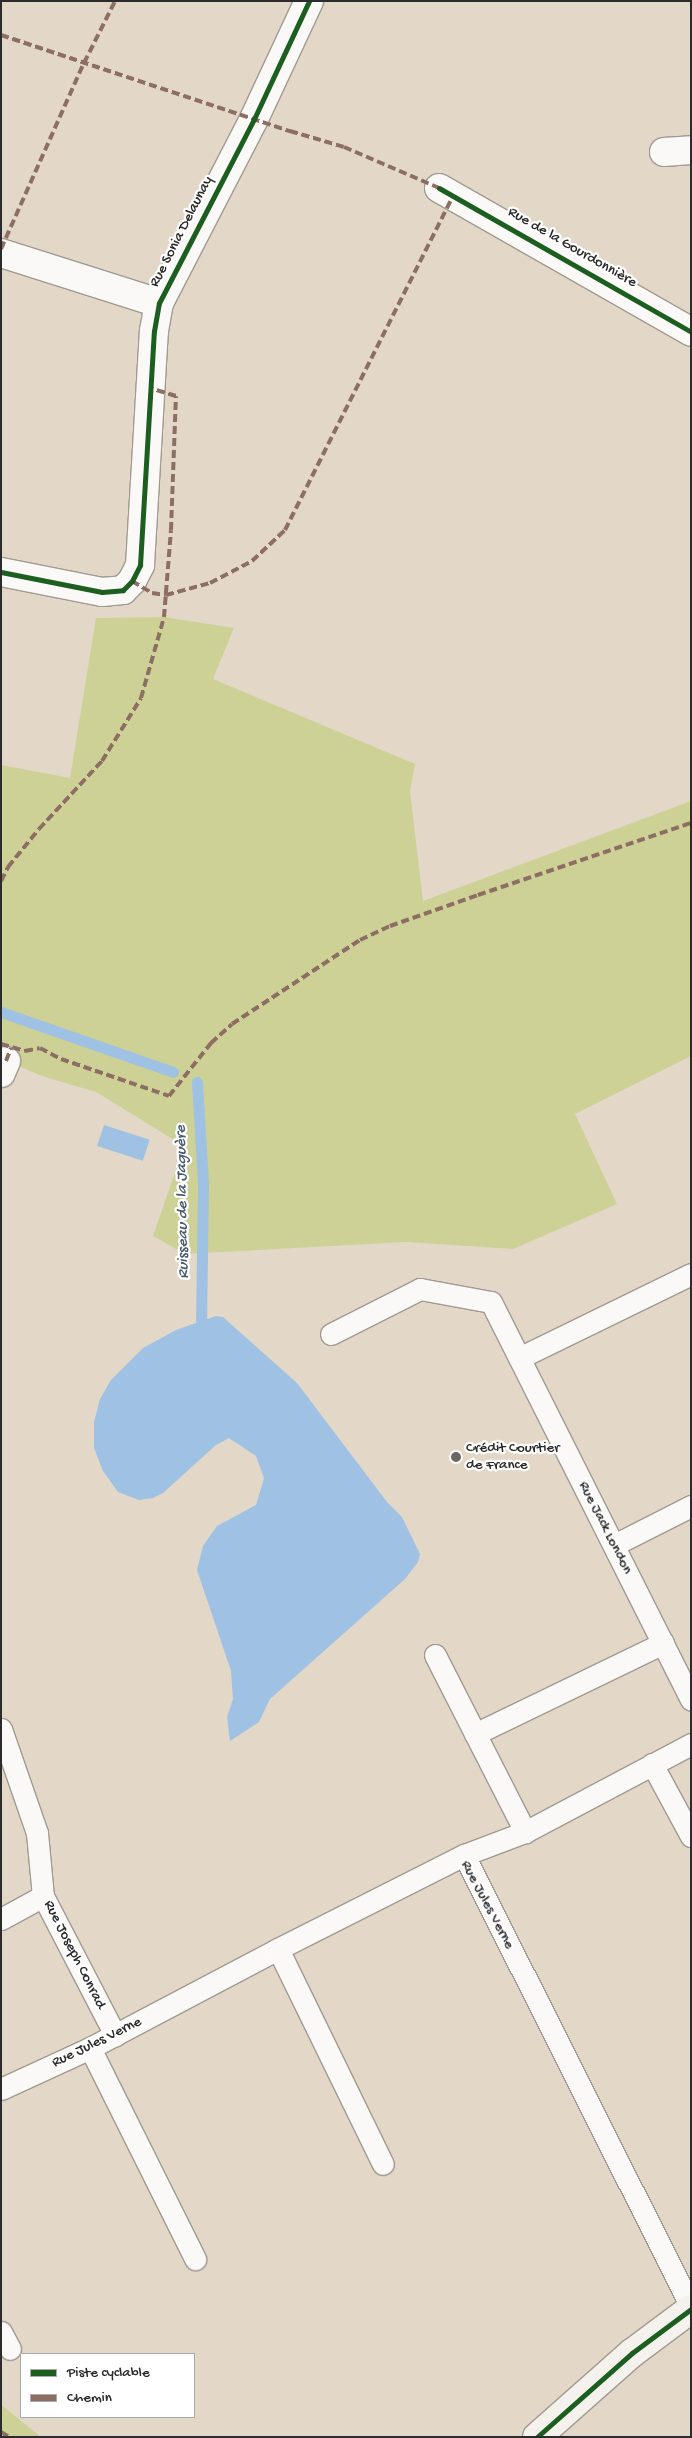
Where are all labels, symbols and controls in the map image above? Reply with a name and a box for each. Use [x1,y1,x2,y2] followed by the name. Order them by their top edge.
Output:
[146,173,218,291] street label: Rue Sonia Delaunay
[504,204,640,292] street label: Rue de la Gourdonnière
[173,1125,195,1279] water label: Ruisseau de la Jaguère
[466,1439,560,1474] place label: Crédit Courtier de France
[450,1451,462,1463] marker: Crédit Courtier de France
[574,1479,636,1577] street label: Rue Jack London
[456,1858,518,1952] street label: Rue Jules Verne
[39,1898,109,2012] street label: Rue Joseph Conrad
[49,2014,145,2072] street label: Rue Jules Verne
[20,2353,195,2418] legend
[67,2364,150,2382] text: Piste cyclable
[67,2389,112,2407] text: Chemin

